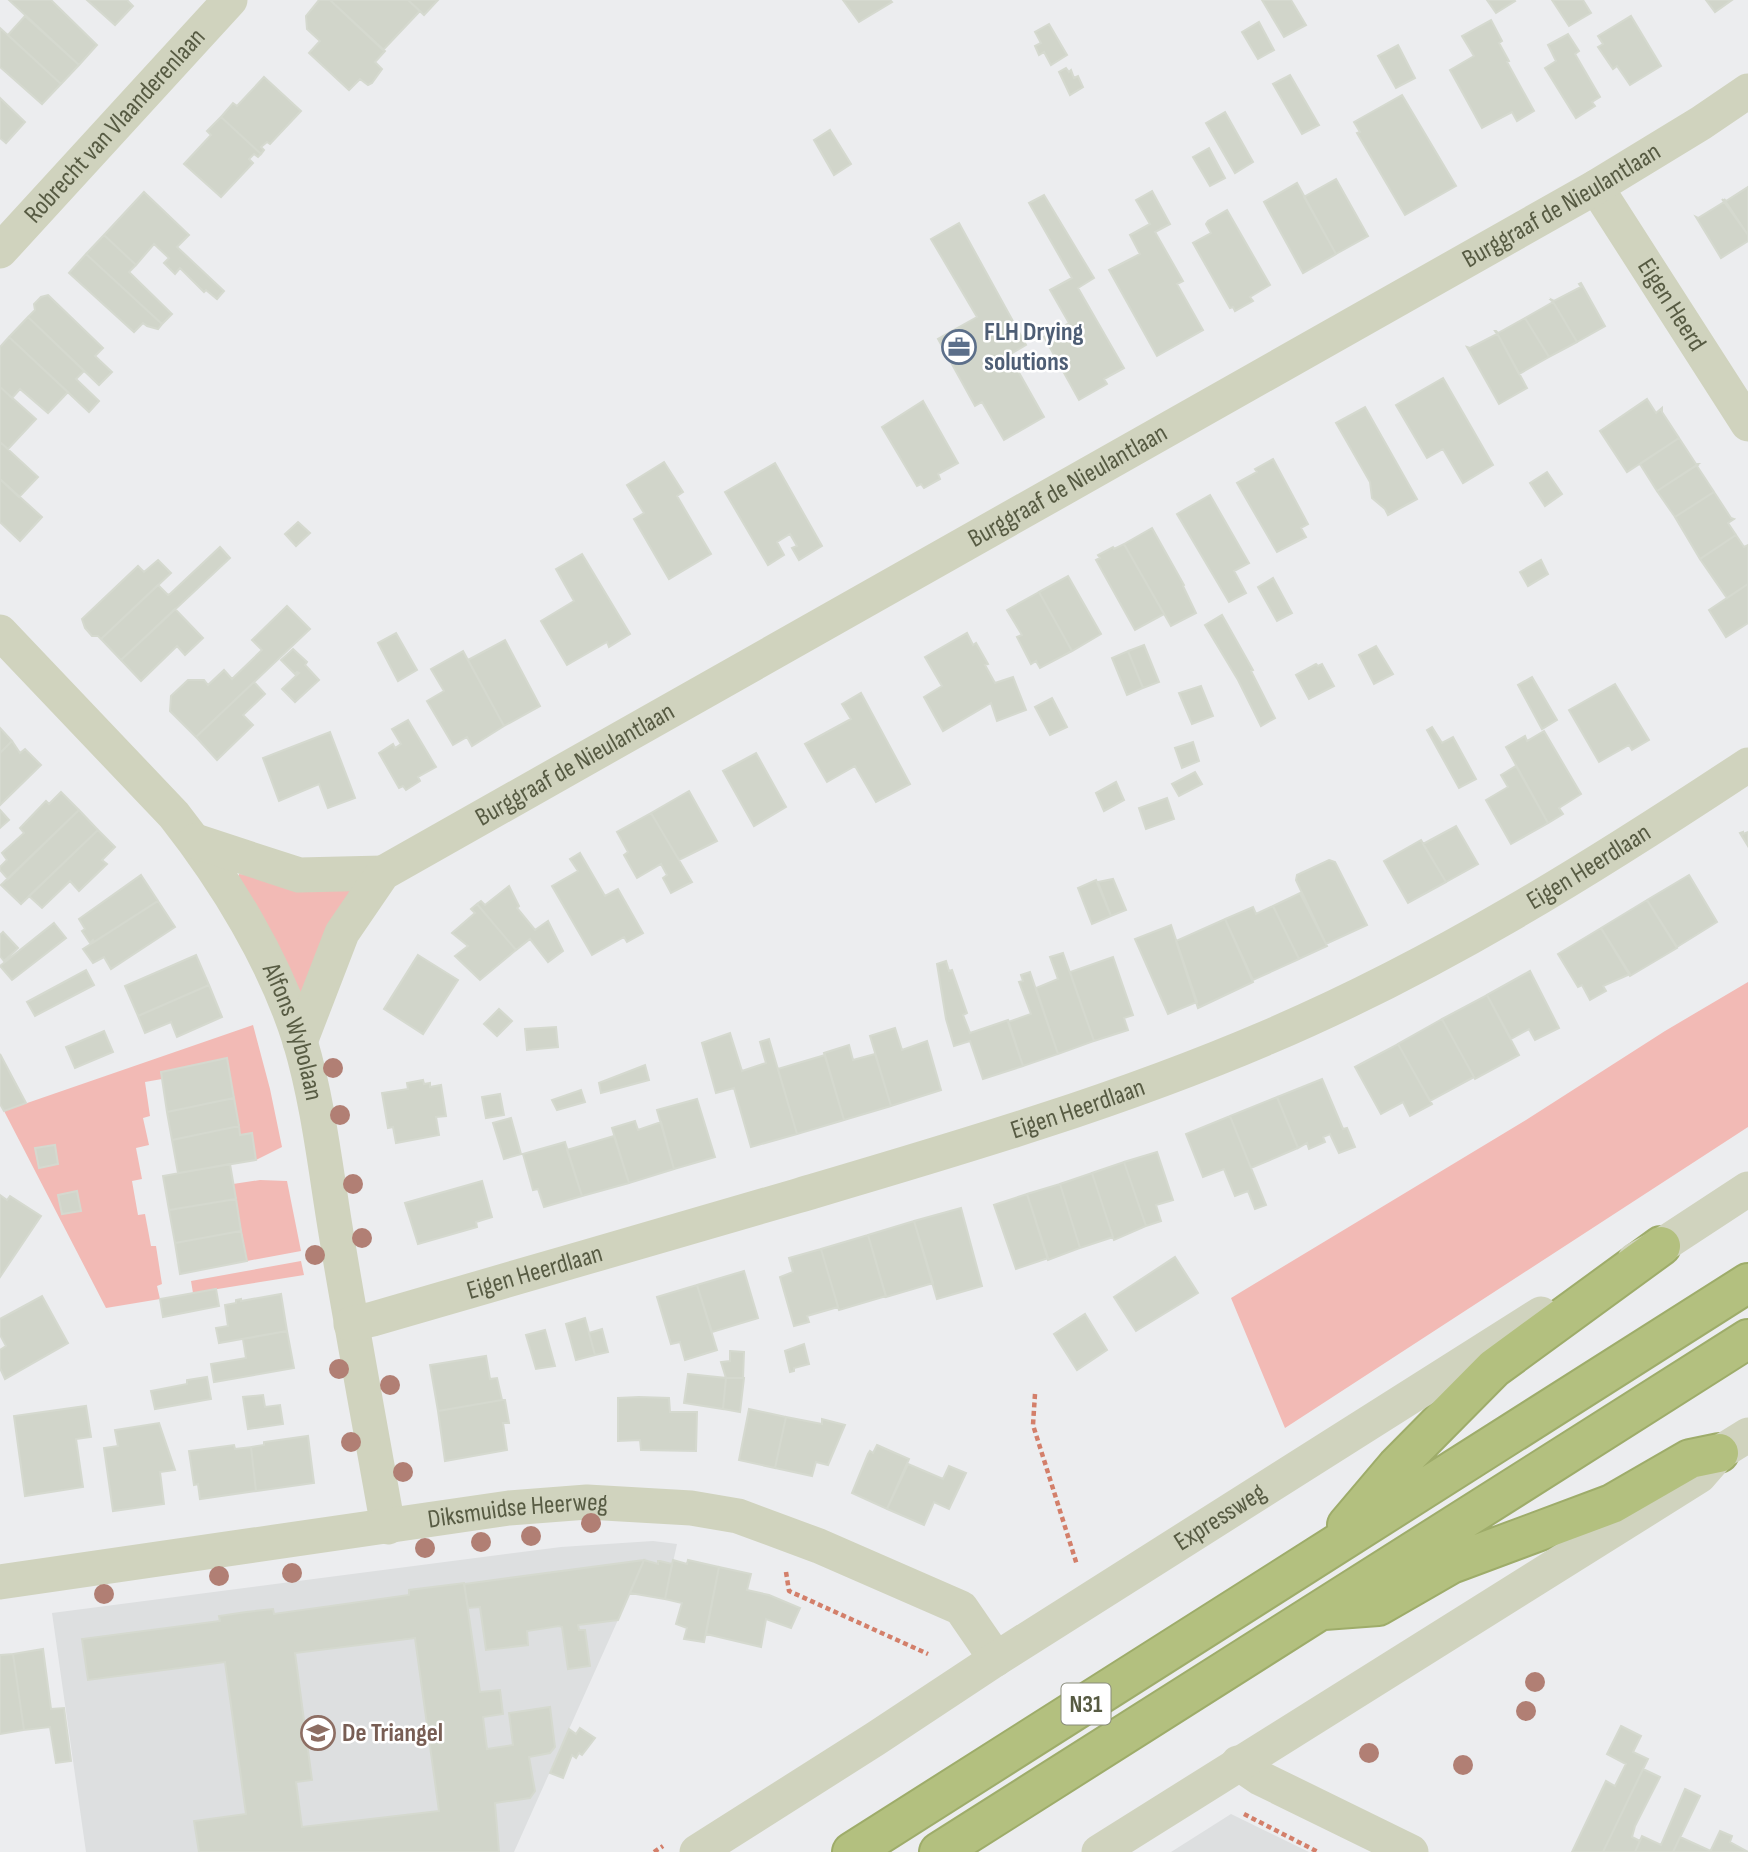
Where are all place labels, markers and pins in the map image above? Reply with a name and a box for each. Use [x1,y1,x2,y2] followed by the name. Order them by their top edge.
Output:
[984,317,1083,378] place label: FLH Drying solutions
[940,328,978,366] office icon: FLH Drying solutions
[299,1714,337,1752] school or university icon: De Triangel
[342,1718,443,1749] place label: De Triangel

